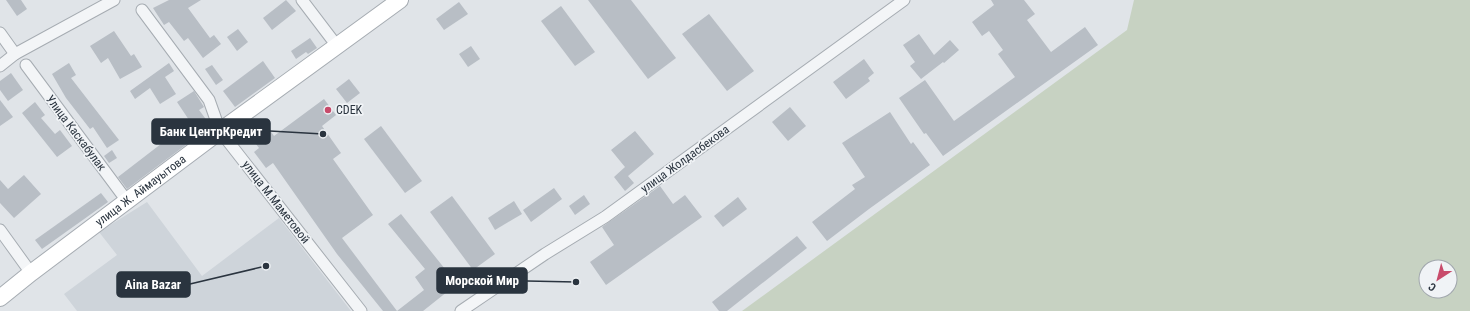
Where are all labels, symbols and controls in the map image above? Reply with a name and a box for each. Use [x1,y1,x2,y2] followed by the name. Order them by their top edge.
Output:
[43,92,109,174] street label: Улица Каскабулак
[336,103,363,117] place label: CDEK
[323,105,333,115] marker: CDEK
[152,119,270,144] callout: Банк ЦентрКредит
[638,122,732,196] street label: улица Жолдасбекова
[160,124,262,139] text: Банк ЦентрКредит
[93,152,189,229] street label: улица Ж. Аймауытова
[239,158,313,246] street label: улица М.Маметовой
[1418,259,1458,299] north arrow
[437,268,527,293] callout: Морской Мир
[117,272,190,297] callout: Aina Bazar
[445,273,519,288] text: Морской Мир
[125,277,182,292] text: Aina Bazar
[1426,280,1439,294] text: С

